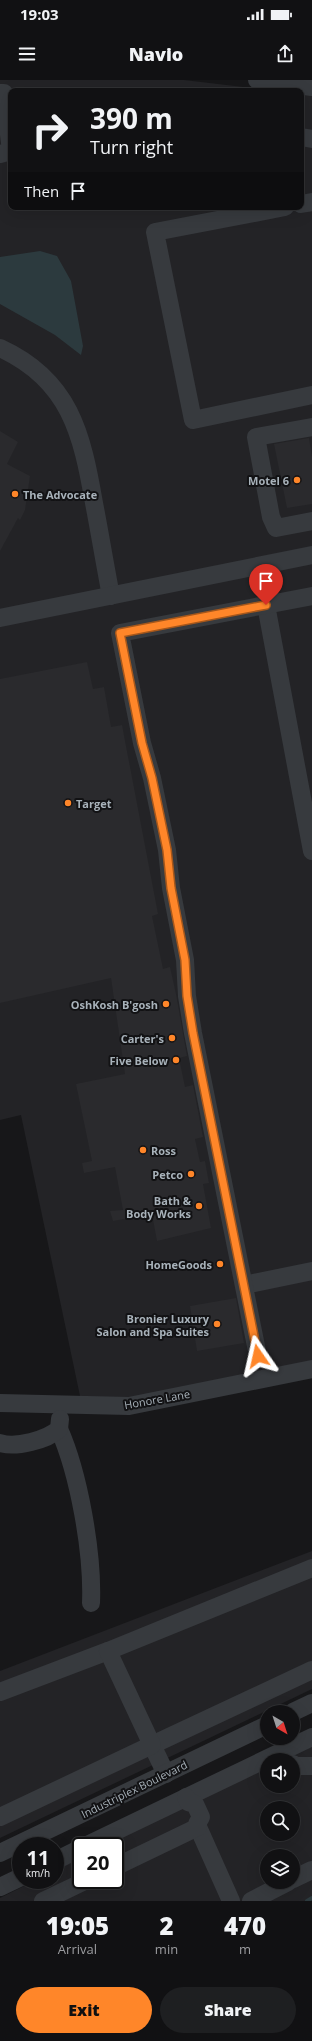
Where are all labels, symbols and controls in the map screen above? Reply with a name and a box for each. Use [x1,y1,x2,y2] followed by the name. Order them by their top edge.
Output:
[20,4,59,24] text: 19:03
[129,42,183,66] text: Navio
[16,43,38,65] icon: menu
[274,43,296,65] icon: share
[90,99,173,137] text: 390 m
[24,104,76,156] icon: right
[90,135,173,159] text: Turn right
[67,180,89,202] icon: arrive
[24,181,59,201] text: Then
[248,473,289,488] place label: Motel 6
[292,475,302,485] marker: Motel 6
[23,487,98,502] place label: The Advocate
[10,489,20,499] marker: The Advocate
[249,564,283,605] pin
[255,570,277,592] icon: arrive
[76,796,112,811] place label: Target
[63,798,73,808] marker: Target
[71,997,158,1012] place label: OshKosh B'gosh
[161,999,171,1009] marker: OshKosh B'gosh
[121,1031,165,1046] place label: Carter's
[167,1033,177,1043] marker: Carter's
[110,1053,169,1068] place label: Five Below
[171,1055,181,1065] marker: Five Below
[151,1143,177,1158] place label: Ross
[138,1145,148,1155] marker: Ross
[152,1167,183,1182] place label: Petco
[186,1169,196,1179] marker: Petco
[126,1193,192,1221] place label: Bath & Body Works
[194,1201,204,1211] marker: Bath & Body Works
[145,1257,213,1272] place label: HomeGoods
[215,1259,225,1269] marker: HomeGoods
[96,1311,210,1339] place label: Bronier Luxury Salon and Spa Suites
[212,1319,222,1329] marker: Bronier Luxury Salon and Spa Suites
[237,1335,279,1377] position arrow
[123,1386,191,1412] street label: Honore Lane
[260,1705,300,1745] north arrow
[260,1705,300,1889] map controls
[260,1753,300,1793] button: sound
[78,1757,190,1821] street label: Industriplex Boulevard
[260,1801,300,1841] button: search
[72,1837,124,1889] speed limit sign: 20
[27,1844,49,1871] text: 11
[260,1849,300,1889] button: layers
[26,1866,50,1880] text: km/h
[46,1909,109,1942] text: 19:05
[159,1909,174,1942] text: 2
[224,1909,266,1942] text: 470
[58,1940,97,1958] text: Arrival
[155,1940,178,1958] text: min
[239,1940,251,1958] text: m
[16,1987,152,2033] button: Exit
[160,1987,296,2033] button: Share

